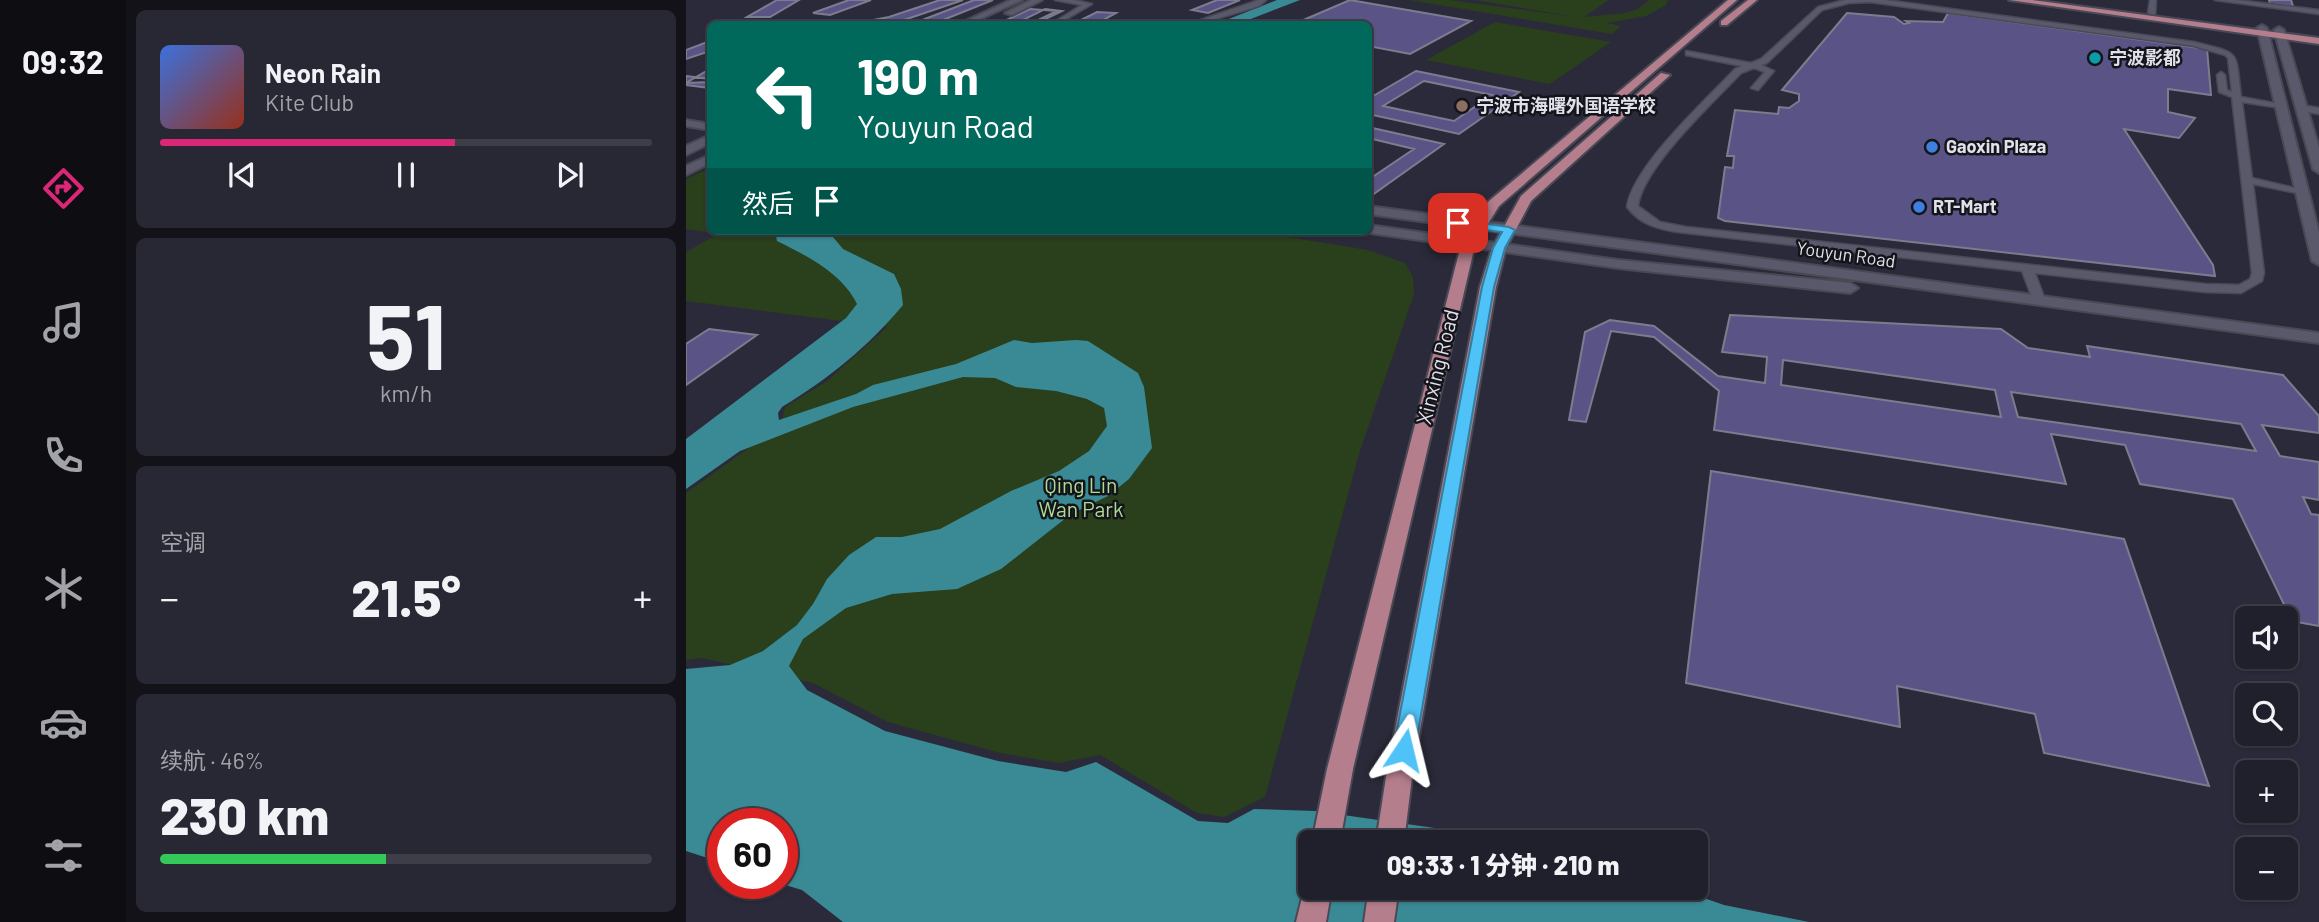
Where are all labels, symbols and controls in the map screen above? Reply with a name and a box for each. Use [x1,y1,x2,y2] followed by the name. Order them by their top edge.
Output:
[22,42,104,80] text: 09:32
[857,46,979,105] text: 190 m
[2109,46,2181,68] place label: 宁波影都
[742,49,833,140] icon: left
[2087,50,2103,66] marker: 宁波影都
[265,57,381,88] text: Neon Rain
[265,88,354,116] text: Kite Club
[1476,94,1656,116] place label: 宁波市海曙外国语学校
[1454,98,1470,114] marker: 宁波市海曙外国语学校
[857,106,1034,144] text: Youyun Road
[1946,135,2046,157] place label: Gaoxin Plaza
[1924,139,1940,155] marker: Gaoxin Plaza
[223,156,261,194] icon: previous
[387,156,425,194] icon: pause
[551,156,589,194] icon: next
[39,164,88,213] icon: directions
[808,182,846,220] icon: arrive
[742,187,794,218] text: 然后
[1428,193,1488,253] pin
[1933,195,1997,217] place label: RT-Mart
[1911,199,1927,215] marker: RT-Mart
[1439,204,1477,242] icon: arrive
[1795,236,1897,272] street label: Youyun Road
[366,279,446,388] text: 51
[39,298,88,347] icon: music
[1410,307,1463,427] street label: Xinxing Road
[380,379,432,407] text: km/h
[39,431,88,480] icon: phone
[1039,472,1123,521] park label: Qing Lin Wan Park
[160,528,206,556] text: 空调
[39,564,88,613] icon: climate
[351,565,461,627] text: 21.5°
[160,574,179,620] text: −
[633,574,652,620] text: +
[2235,606,2298,900] map controls
[2235,606,2298,669] button: sound
[2235,683,2298,746] button: search
[39,698,88,747] icon: car
[1367,713,1441,787] position arrow
[160,746,264,774] text: 续航 · 46%
[2235,760,2298,823] button: +
[160,783,329,845] text: 230 km
[707,808,798,899] speed limit sign: 60
[39,831,88,880] icon: filters
[2235,837,2298,900] button: −
[1387,849,1619,880] text: 09:33 · 1 分钟 · 210 m

